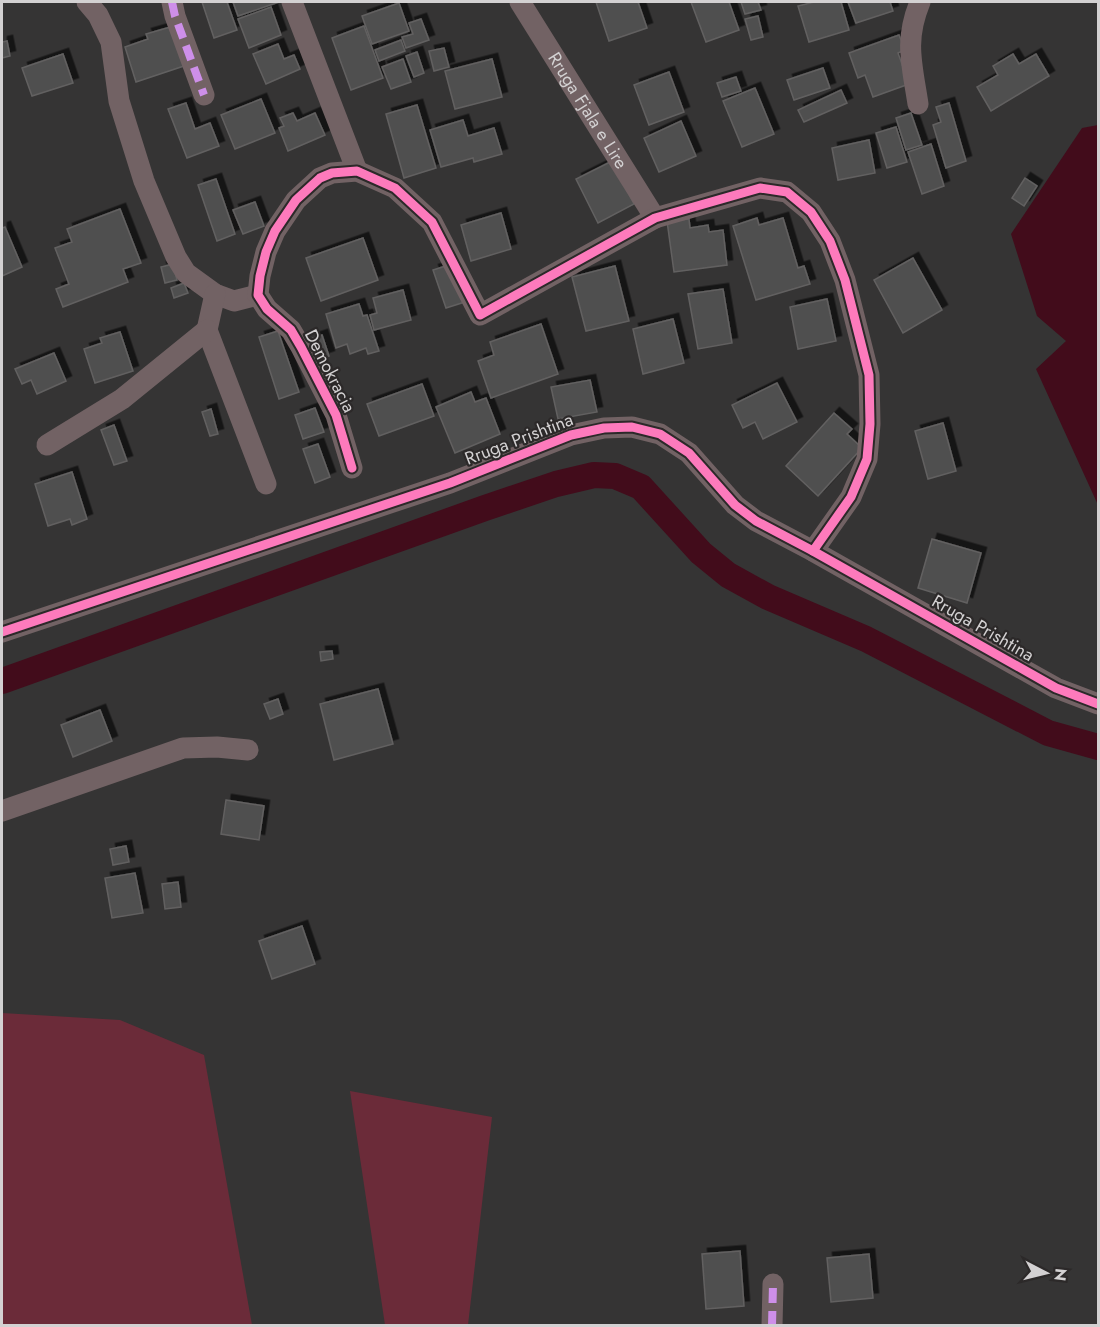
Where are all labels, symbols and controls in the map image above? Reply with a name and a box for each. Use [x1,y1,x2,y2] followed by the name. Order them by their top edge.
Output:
[542,47,634,174] street label: Rruga Fjala e Lire
[298,325,362,417] street label: Demokracia
[461,406,577,472] street label: Rruga Prishtina
[927,588,1039,668] street label: Rruga Prishtina
[1016,1243,1076,1303] north arrow
[1048,1267,1073,1282] text: N

